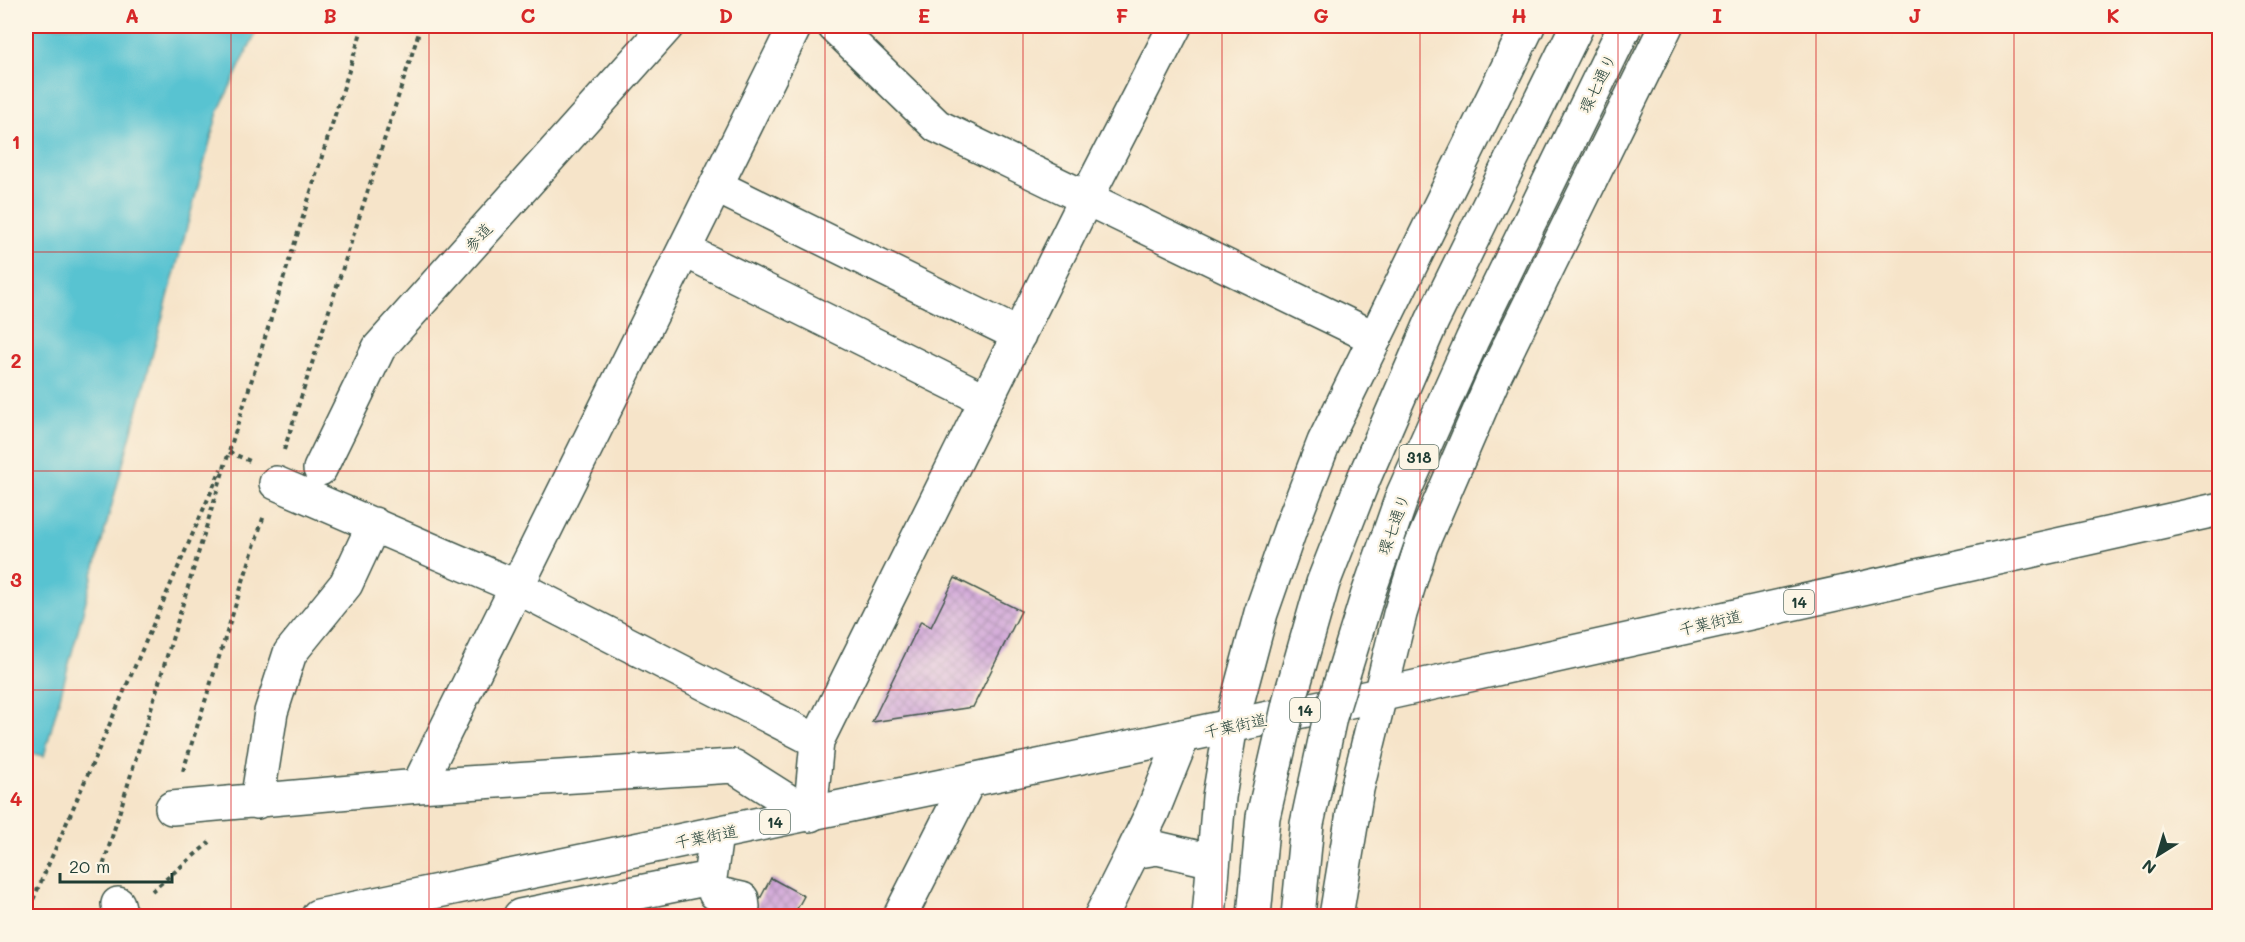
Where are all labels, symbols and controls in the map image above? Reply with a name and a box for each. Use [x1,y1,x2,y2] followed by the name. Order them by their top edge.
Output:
[125,2,139,28] text: A
[323,2,337,28] text: B
[521,2,536,28] text: C
[719,2,733,28] text: D
[918,2,930,28] text: E
[1116,2,1129,28] text: F
[1313,2,1329,28] text: G
[1511,2,1527,28] text: H
[1712,2,1722,28] text: I
[1908,2,1922,28] text: J
[2106,2,2120,28] text: K
[1574,50,1620,116] street label: 環七通り
[12,128,20,154] text: 1
[459,218,497,256] street label: 参道
[10,347,22,373] text: 2
[1400,445,1438,469] road number: 318
[1372,490,1414,558] street label: 環七通り
[10,566,22,592] text: 3
[1784,590,1814,614] road number: 14
[1676,605,1744,639] street label: 千葉街道
[1290,698,1320,722] road number: 14
[1202,708,1268,742] street label: 千葉街道
[10,785,23,811] text: 4
[760,810,790,834] road number: 14
[673,820,739,852] street label: 千葉街道
[2128,825,2188,885] north arrow
[60,846,172,884] scale bar
[69,854,110,878] text: 20 m
[2137,855,2160,879] text: N

